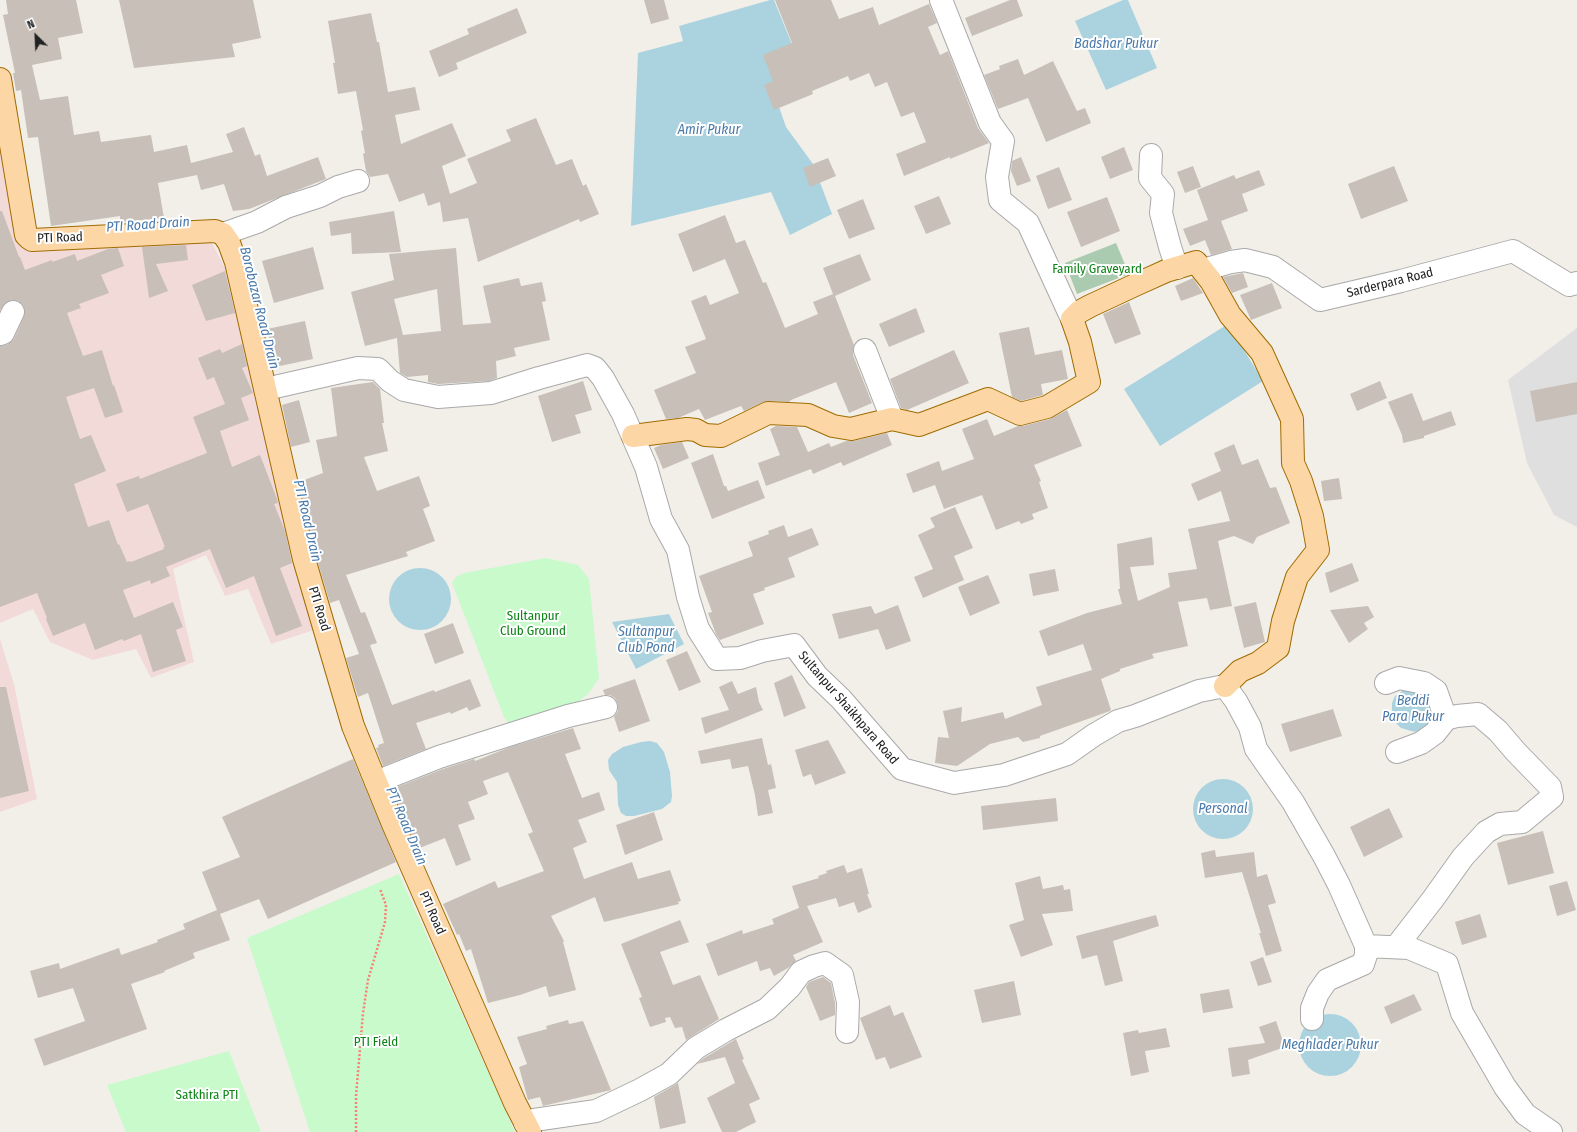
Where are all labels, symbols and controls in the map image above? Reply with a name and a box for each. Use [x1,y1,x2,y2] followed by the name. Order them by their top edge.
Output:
[16,16,56,56] north arrow
[25,17,37,32] text: N
[1074,36,1158,52] water label: Badshar Pukur
[678,122,740,138] water label: Amir Pukur
[106,214,190,236] water label: PTI Road Drain
[37,229,83,247] street label: PTI Road
[236,245,282,371] water label: Borobazar Road Drain
[1052,261,1142,277] park label: Family Graveyard
[1345,265,1435,301] street label: Sarderpara Road
[289,478,325,564] water label: PTI Road Drain
[305,585,333,633] street label: PTI Road
[500,608,566,639] park label: Sultanpur Club Ground
[617,624,675,656] water label: Sultanpur Club Pond
[795,648,901,768] street label: Sultanpur Shaikhpara Road
[1382,693,1444,726] water label: Beddi Para Pukur
[382,784,430,868] water label: PTI Road Drain
[1198,801,1248,817] water label: Personal
[416,889,448,937] street label: PTI Road
[354,1034,398,1050] park label: PTI Field
[1281,1037,1379,1053] water label: Meghlader Pukur
[176,1087,238,1103] park label: Satkhira PTI

